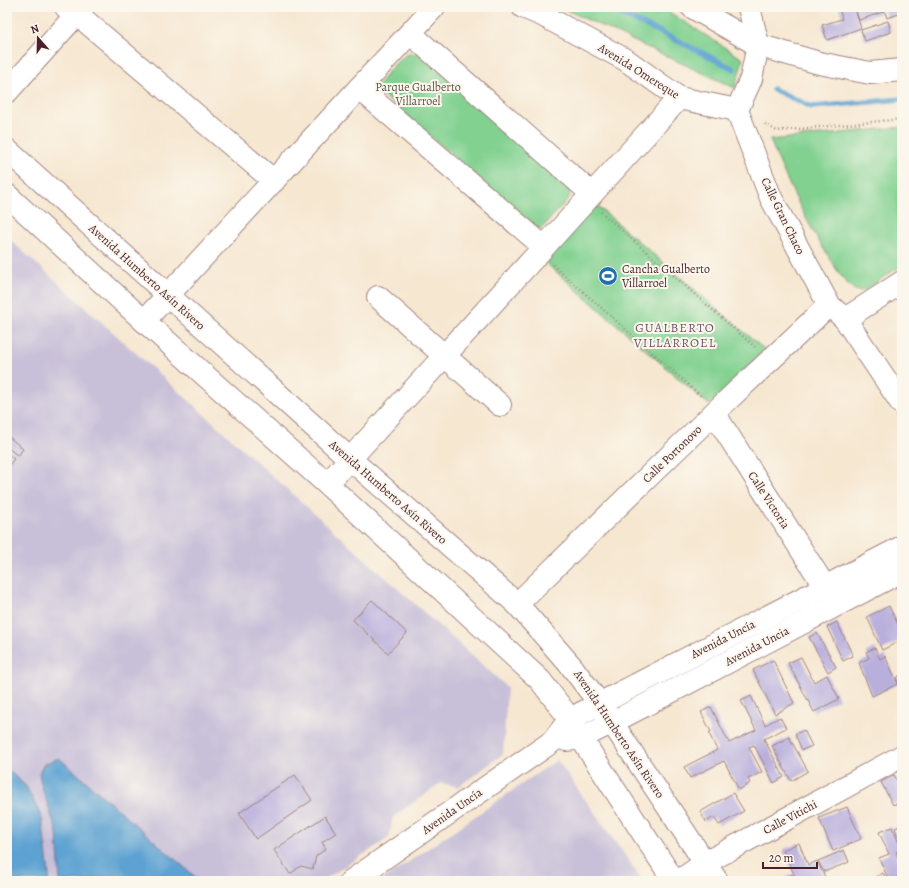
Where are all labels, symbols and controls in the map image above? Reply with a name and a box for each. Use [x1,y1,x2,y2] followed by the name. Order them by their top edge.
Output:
[18,18,58,58] north arrow
[28,21,41,37] text: N
[594,39,683,102] street label: Avenida Omereque
[375,79,461,109] park label: Parque Gualberto Villarroel
[757,175,809,257] street label: Calle Gran Chaco
[85,220,209,334] street label: Avenida Humberto Asín Rivero
[621,261,710,291] place label: Cancha Gualberto Villarroel
[597,265,619,287] sports icon: Cancha Gualberto Villarroel
[633,319,716,351] district label: GUALBERTO VILLARROEL
[639,422,705,486] street label: Calle Portonovo
[325,436,450,548] street label: Avenida Humberto Asín Rivero
[744,468,794,532] street label: Calle Victoria
[687,616,758,663] street label: Avenida Uncía
[721,622,792,670] street label: Avenida Uncia
[570,666,668,801] street label: Avenida Humberto Asín Rivero
[418,784,486,838] street label: Avenida Uncía
[760,796,820,838] street label: Calle Vitichi
[763,844,817,870] scale bar
[769,850,793,866] text: 20 m

